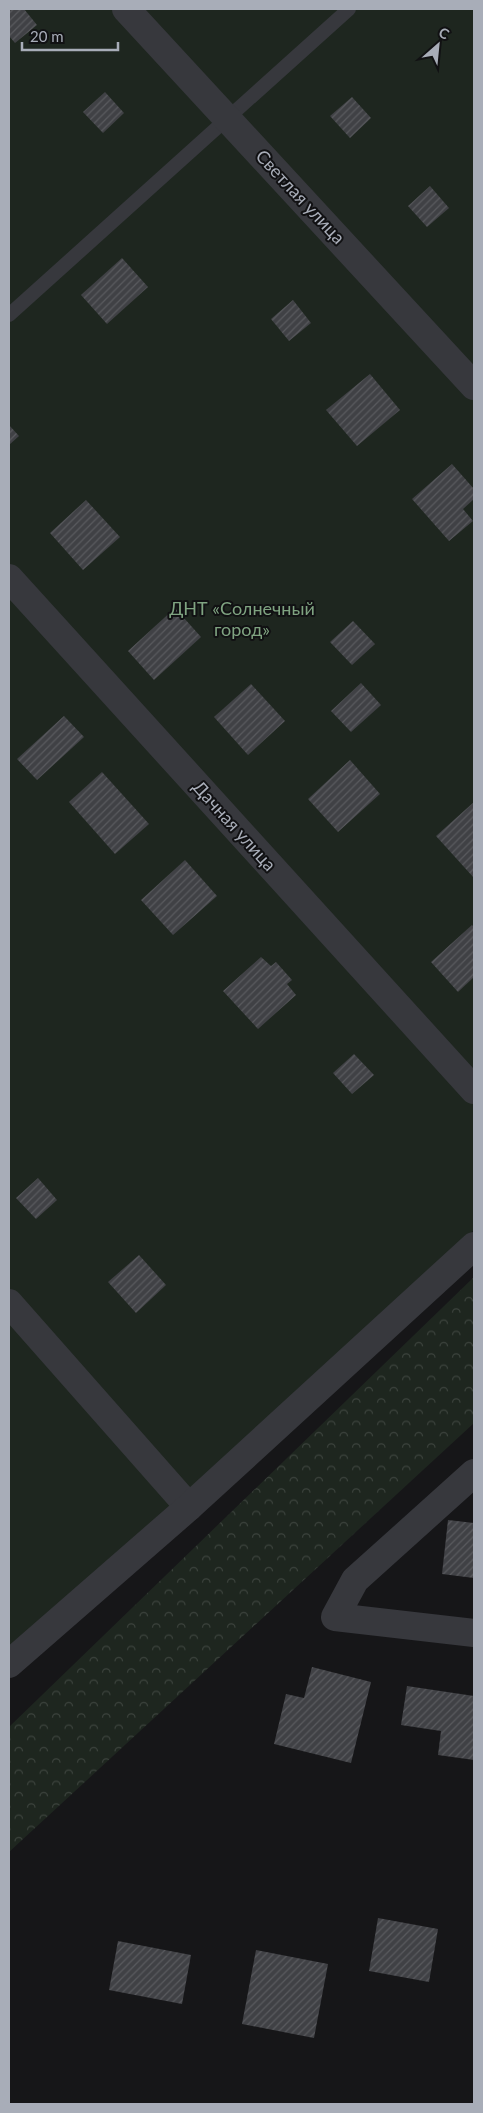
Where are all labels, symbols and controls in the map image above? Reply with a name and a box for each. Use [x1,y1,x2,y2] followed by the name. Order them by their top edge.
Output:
[22,20,119,52] scale bar
[413,20,463,70] north arrow
[436,23,453,43] text: С
[30,27,64,45] text: 20 m
[252,145,350,248] street label: Светлая улица
[169,597,315,640] park label: ДНТ «Солнечный город»
[188,776,281,875] street label: Дачная улица

